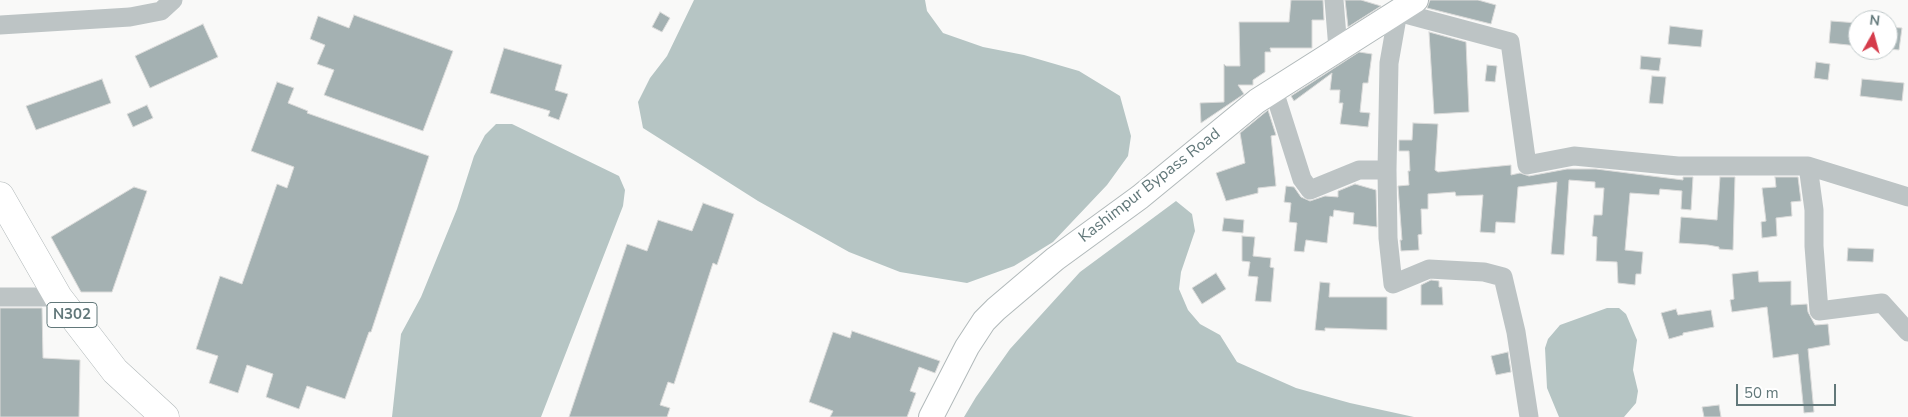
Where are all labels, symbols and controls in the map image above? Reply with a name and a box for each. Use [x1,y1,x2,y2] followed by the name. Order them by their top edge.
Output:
[1848,10,1898,60] north arrow
[1868,11,1881,31] text: N
[1075,125,1225,247] street label: Kashimpur Bypass Road
[47,302,97,328] road number: N302
[1738,374,1838,406] scale bar
[1744,383,1779,403] text: 50 m

